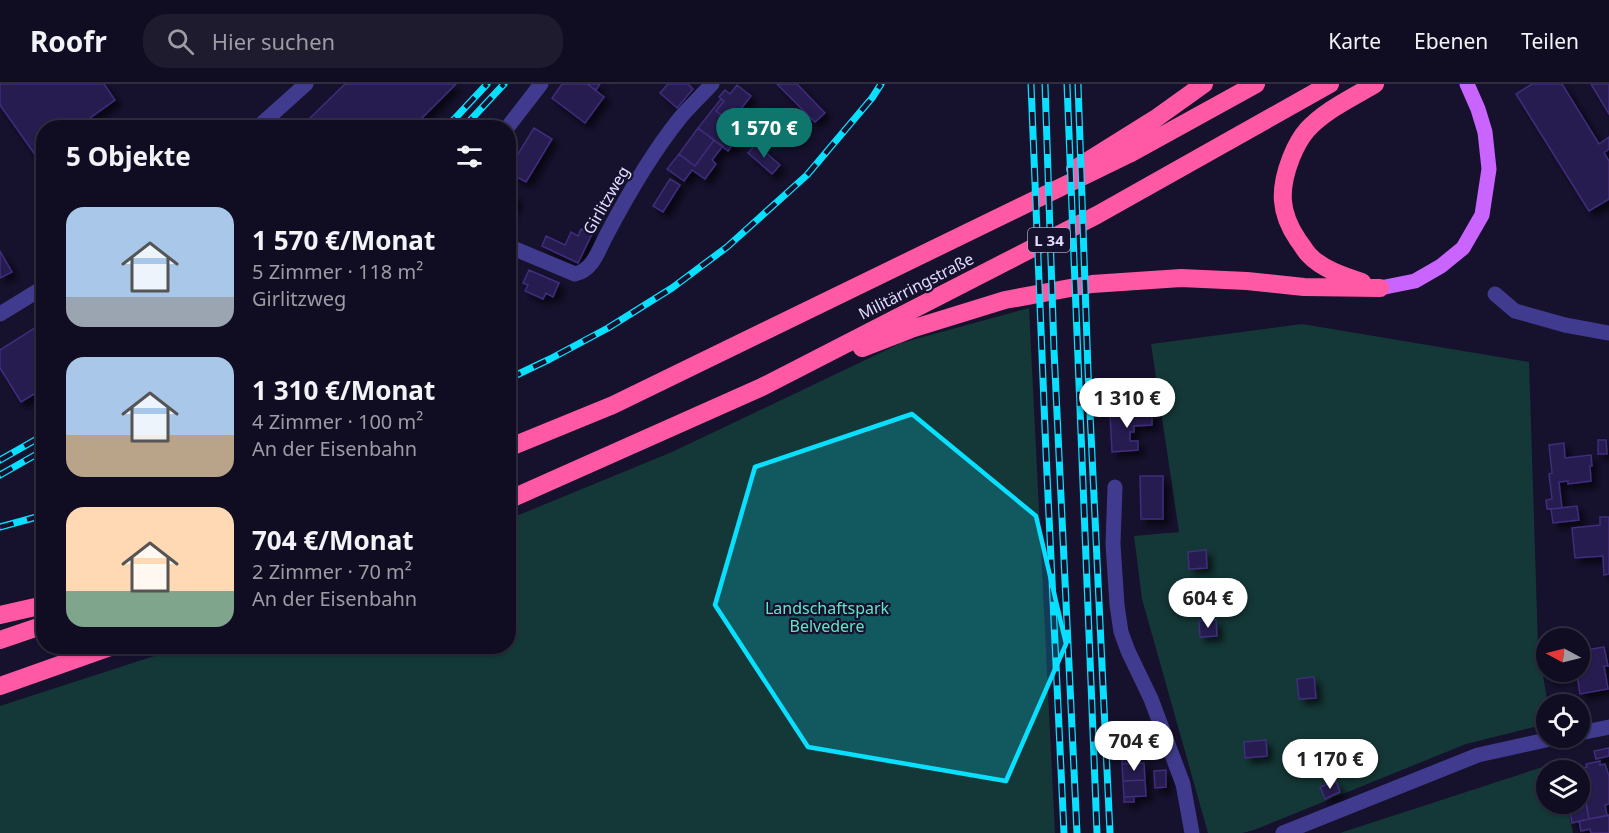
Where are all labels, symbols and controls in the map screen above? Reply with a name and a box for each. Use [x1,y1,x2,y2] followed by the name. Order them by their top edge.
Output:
[143,14,563,68] search box
[30,22,107,60] text: Roofr
[164,25,197,58] icon: search
[212,26,335,56] text: Hier suchen
[1328,27,1381,55] text: Karte
[1414,27,1488,55] text: Ebenen
[1521,27,1579,55] text: Teilen
[709,108,819,159] pin: 1 570 €
[730,114,798,141] text: 1 570 €
[66,138,191,174] text: 5 Objekte
[453,140,486,173] icon: filters
[578,162,634,238] street label: Girlitzweg
[252,222,435,258] text: 1 570 €/Monat
[1028,228,1070,252] road number: L 34
[114,231,186,303] icon: home
[855,247,977,325] street label: Militärringstraße
[252,258,423,285] text: 5 Zimmer · 118 m²
[252,285,346,312] text: Girlitzweg
[252,372,435,408] text: 1 310 €/Monat
[1072,378,1182,429] pin: 1 310 €
[114,381,186,453] icon: home
[1093,384,1161,411] text: 1 310 €
[252,408,423,435] text: 4 Zimmer · 100 m²
[252,435,417,462] text: An der Eisenbahn
[252,522,414,558] text: 704 €/Monat
[114,531,186,603] icon: home
[252,558,412,585] text: 2 Zimmer · 70 m²
[1166,578,1250,629] pin: 604 €
[1183,584,1233,611] text: 604 €
[252,585,417,612] text: An der Eisenbahn
[765,597,890,637] park label: Landschaftspark Belvedere
[1536,628,1590,682] north arrow
[1536,628,1590,814] map controls
[1536,694,1590,748] button: locate
[1092,721,1176,772] pin: 704 €
[1109,727,1159,754] text: 704 €
[1275,739,1385,790] pin: 1 170 €
[1296,745,1364,772] text: 1 170 €
[1536,760,1590,814] button: layers

